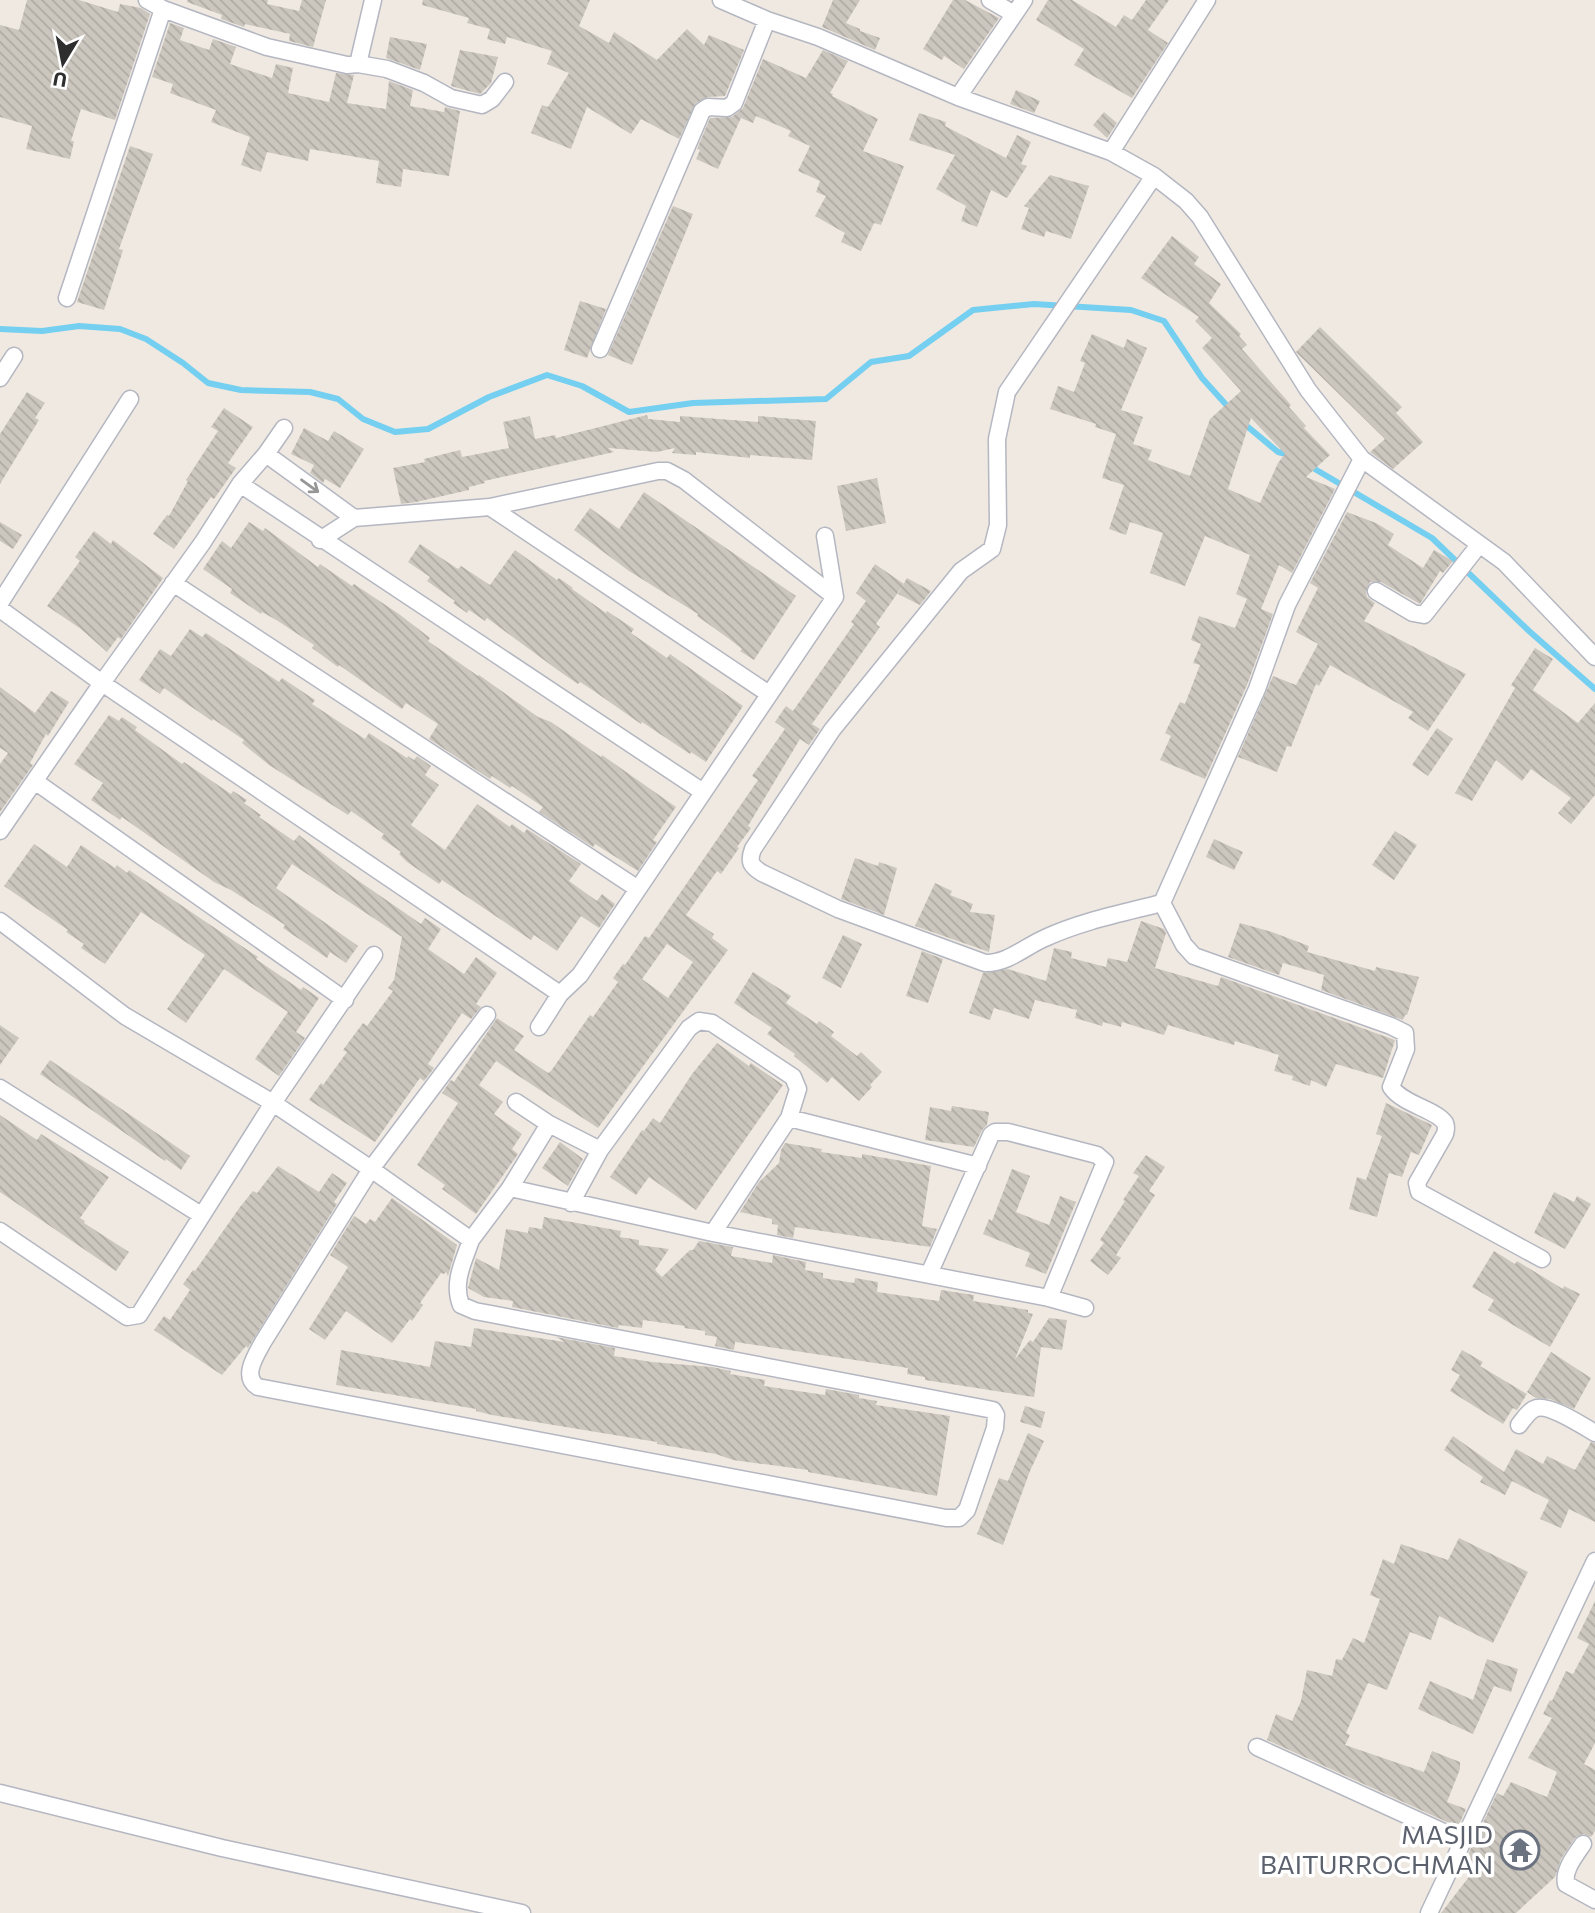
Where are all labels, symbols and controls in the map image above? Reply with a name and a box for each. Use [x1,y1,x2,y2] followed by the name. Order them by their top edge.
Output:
[28,28,98,98] north arrow
[51,68,69,93] text: U
[300,478,319,493] one-way arrow
[1260,1818,1493,1879] place label: MASJID BAITURROCHMAN
[1499,1829,1541,1871] temple icon: MASJID BAITURROCHMAN

